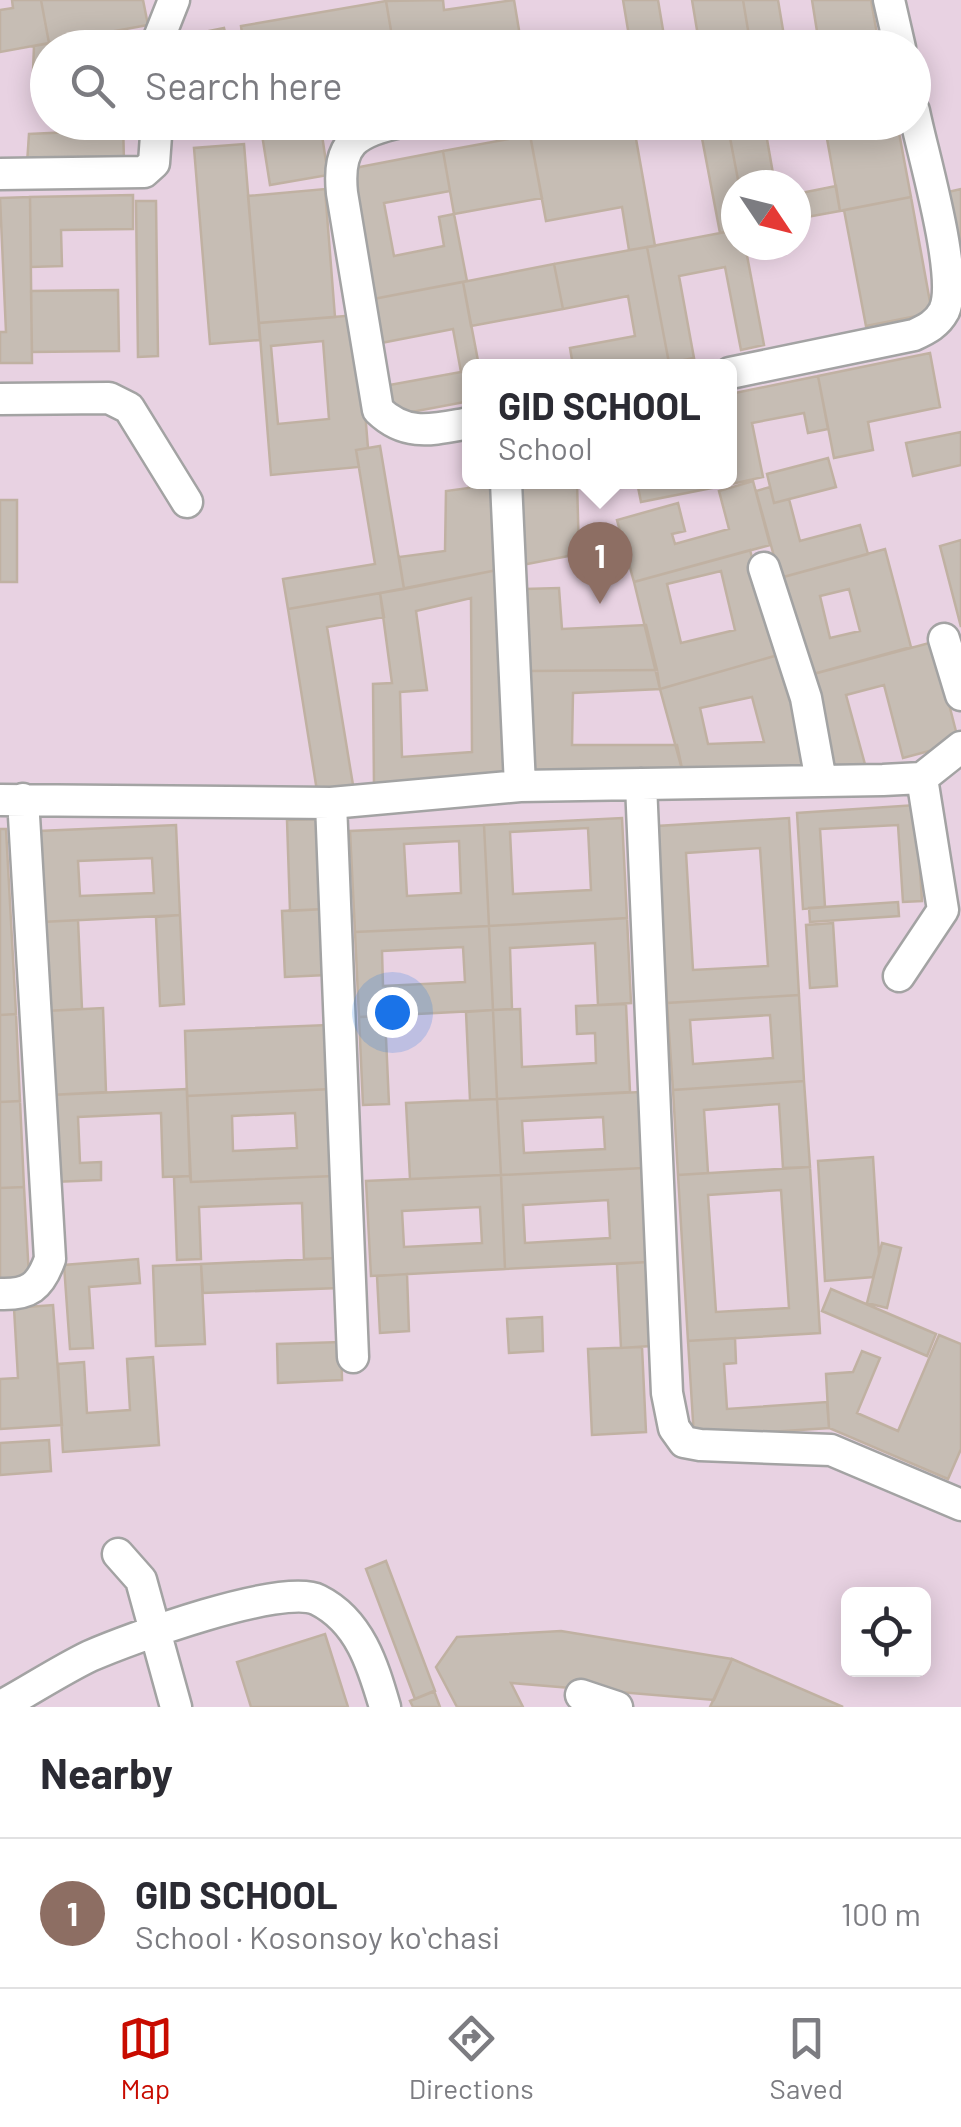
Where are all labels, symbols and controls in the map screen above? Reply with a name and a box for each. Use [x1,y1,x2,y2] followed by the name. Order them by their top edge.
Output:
[30,30,931,140] search box
[65,58,120,113] icon: search
[145,62,343,108] text: Search here
[721,170,811,260] north arrow
[462,359,737,489] popup
[498,382,701,428] text: GID SCHOOL
[498,428,593,466] text: School
[568,522,632,604] pin: 1
[367,987,418,1038] your location
[841,1587,931,1677] map controls
[841,1587,931,1677] button: locate
[40,1747,173,1797] text: Nearby
[135,1871,338,1917] text: GID SCHOOL
[67,1894,78,1932] text: 1
[841,1894,921,1932] text: 100 m
[135,1917,500,1955] text: School · Kosonsoy koʻchasi
[118,2011,173,2105] tab: Map
[409,2011,534,2105] tab: Directions
[770,2011,843,2105] tab: Saved

